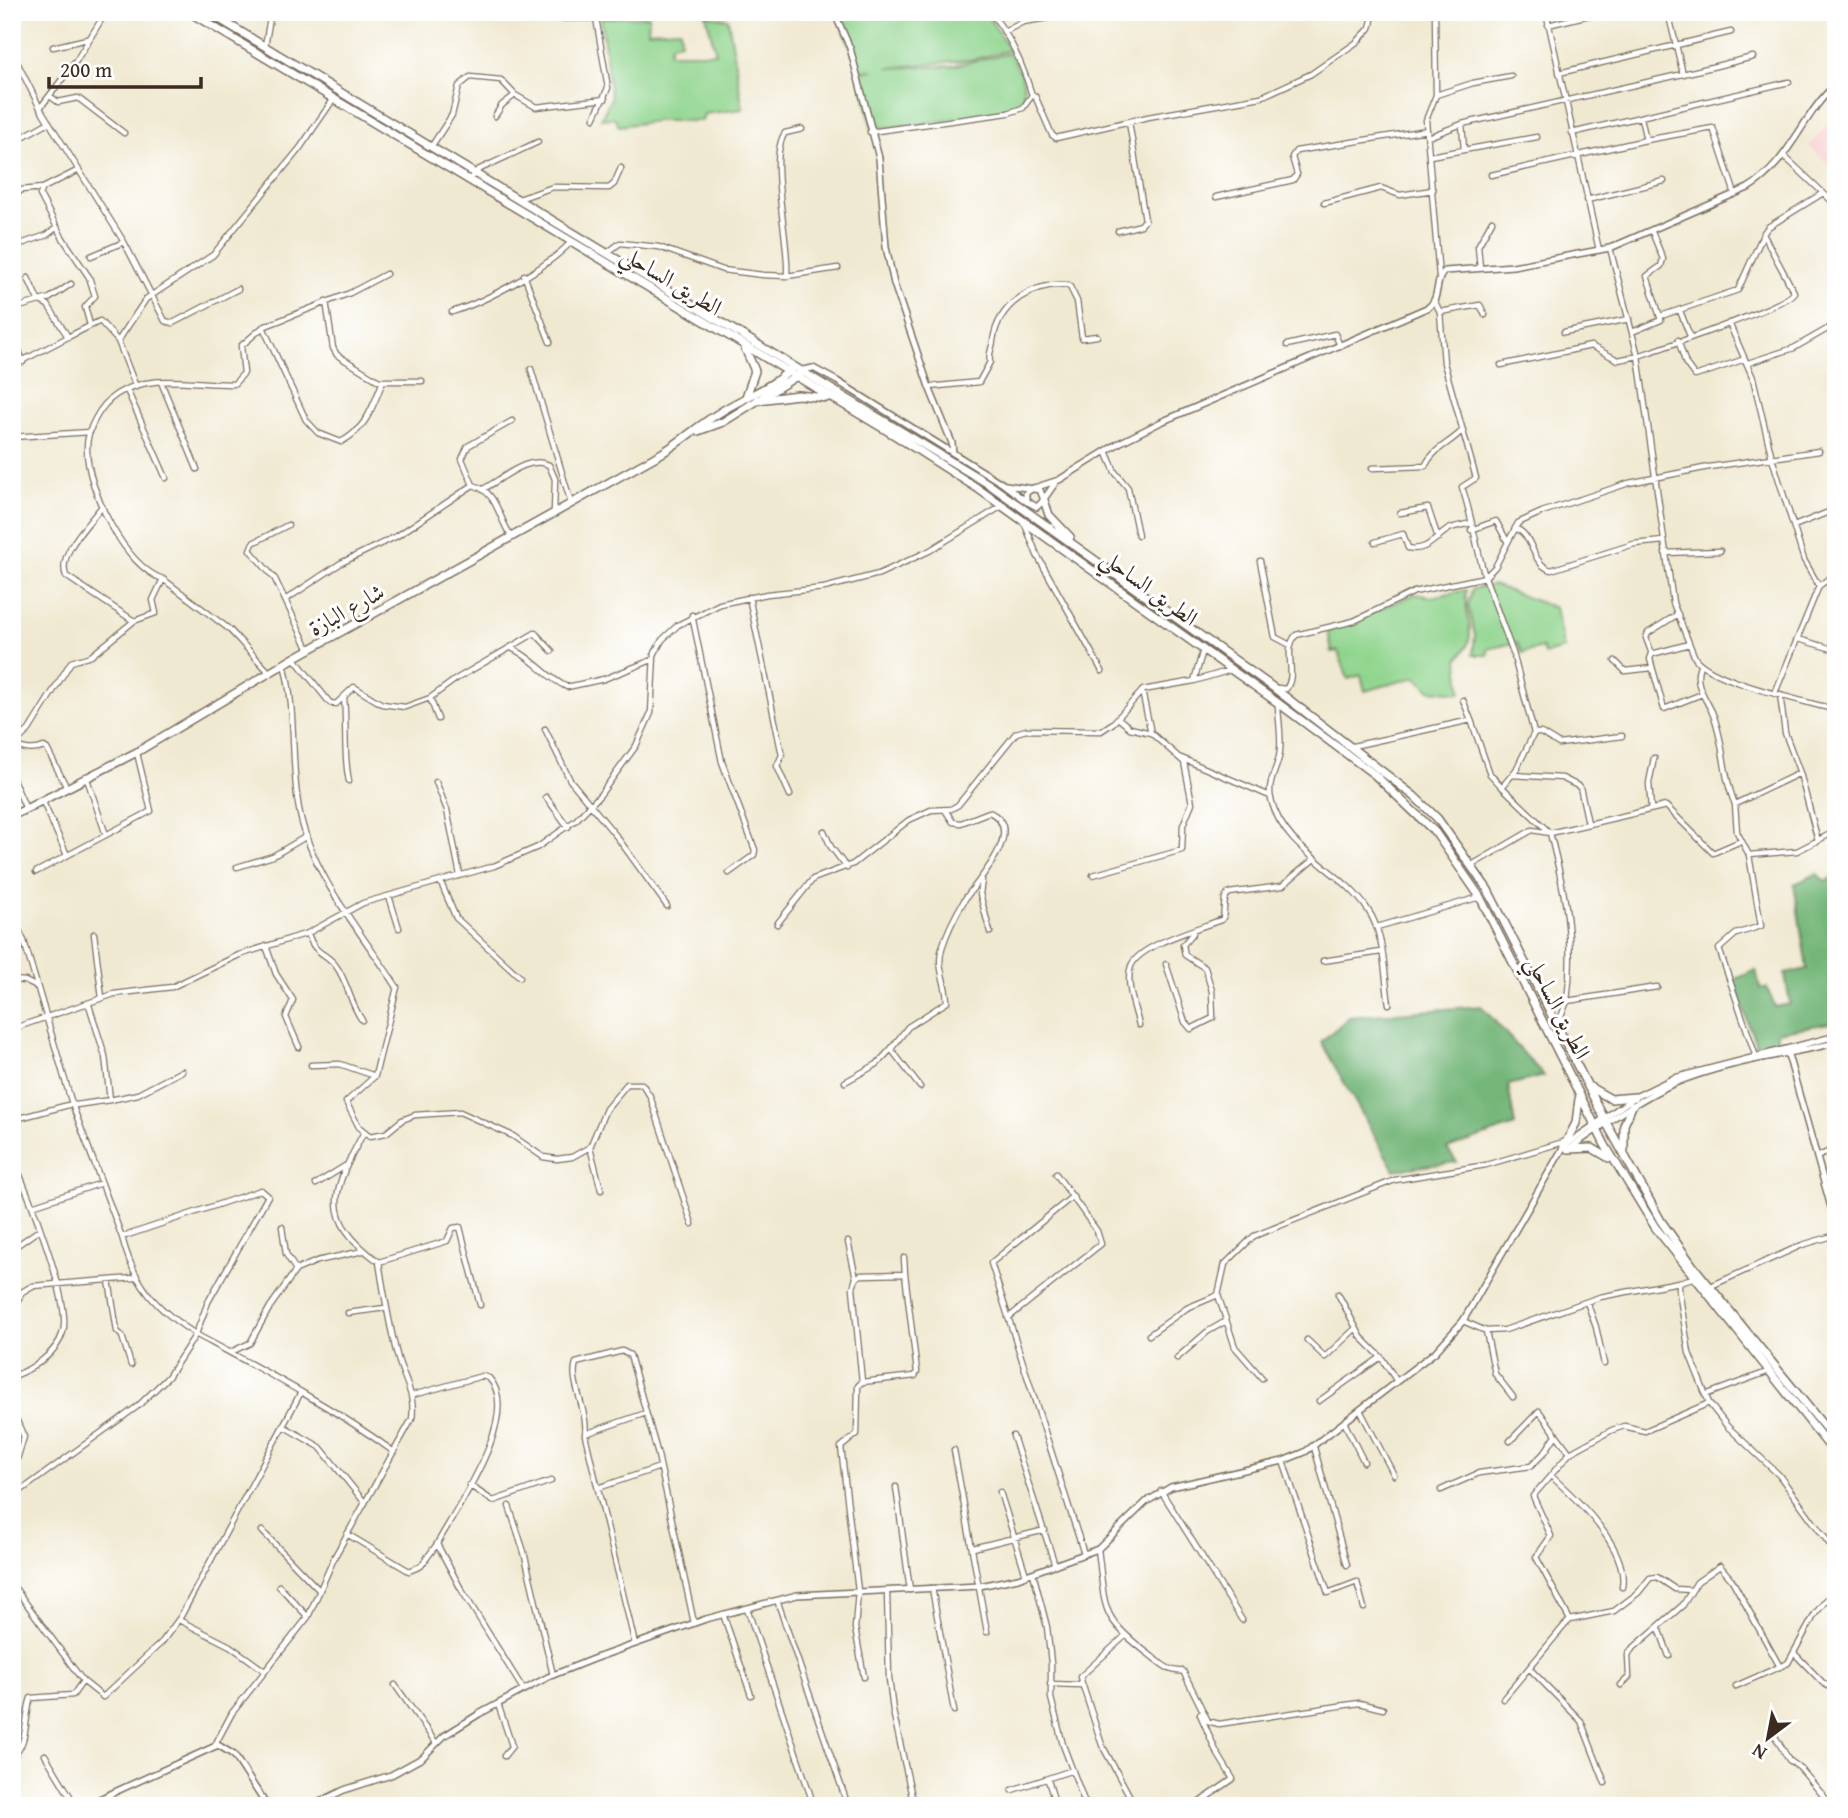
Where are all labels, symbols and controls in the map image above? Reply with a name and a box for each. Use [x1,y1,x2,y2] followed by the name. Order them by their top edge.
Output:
[49,46,201,90] scale bar
[60,54,112,85] text: 200 m
[612,237,729,329] street label: الطريق الساحلي
[1091,541,1205,639] street label: الطريق الساحلي
[302,575,392,647] street label: شارع البازة
[1513,949,1599,1068] street label: الطريق الساحلي
[1732,1702,1802,1772] north arrow
[1746,1737,1772,1768] text: N

